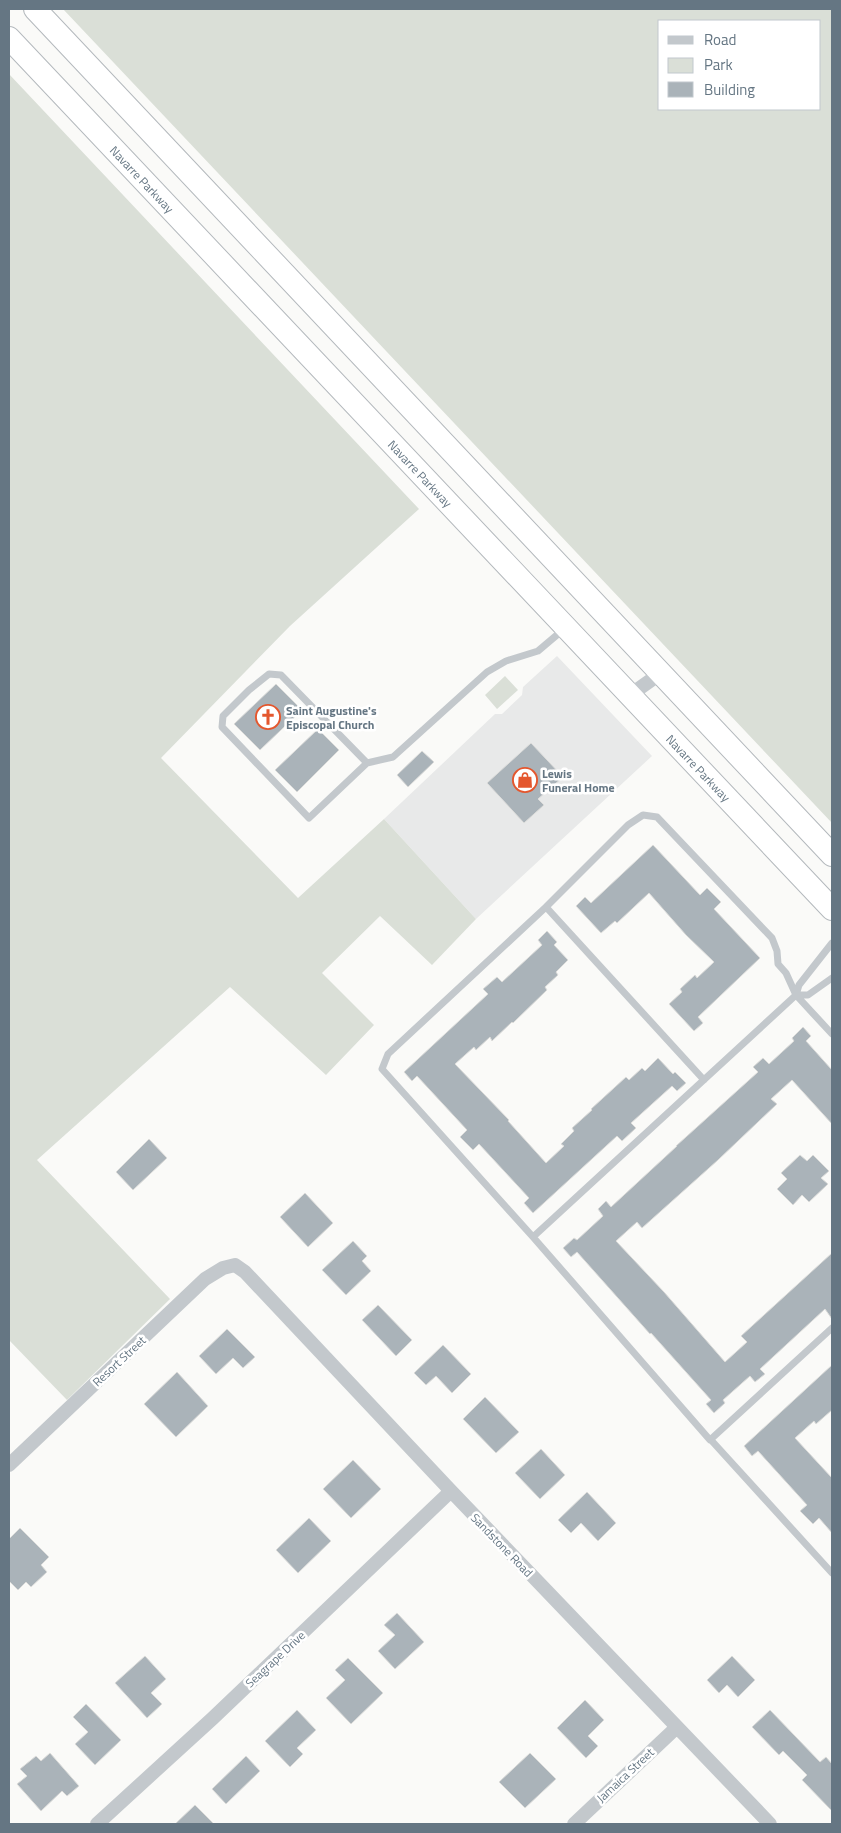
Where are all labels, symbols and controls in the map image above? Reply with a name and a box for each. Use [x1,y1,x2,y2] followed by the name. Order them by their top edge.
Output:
[658,20,821,110] legend
[704,28,736,51] text: Road
[704,53,733,76] text: Park
[704,78,755,101] text: Building
[106,141,179,217] street label: Navarre Parkway
[384,435,457,511] street label: Navarre Parkway
[286,701,377,734] place label: Saint Augustine's Episcopal Church
[255,704,281,730] church icon: Saint Augustine's Episcopal Church
[662,730,735,806] street label: Navarre Parkway
[542,764,615,797] place label: Lewis Funeral Home
[512,767,538,793] shop icon: Lewis Funeral Home
[88,1331,151,1391] street label: Resort Street
[466,1509,538,1581] street label: Sandstone Road
[241,1626,309,1692] street label: Seagrape Drive
[592,1743,659,1807] street label: Jamaica Street

